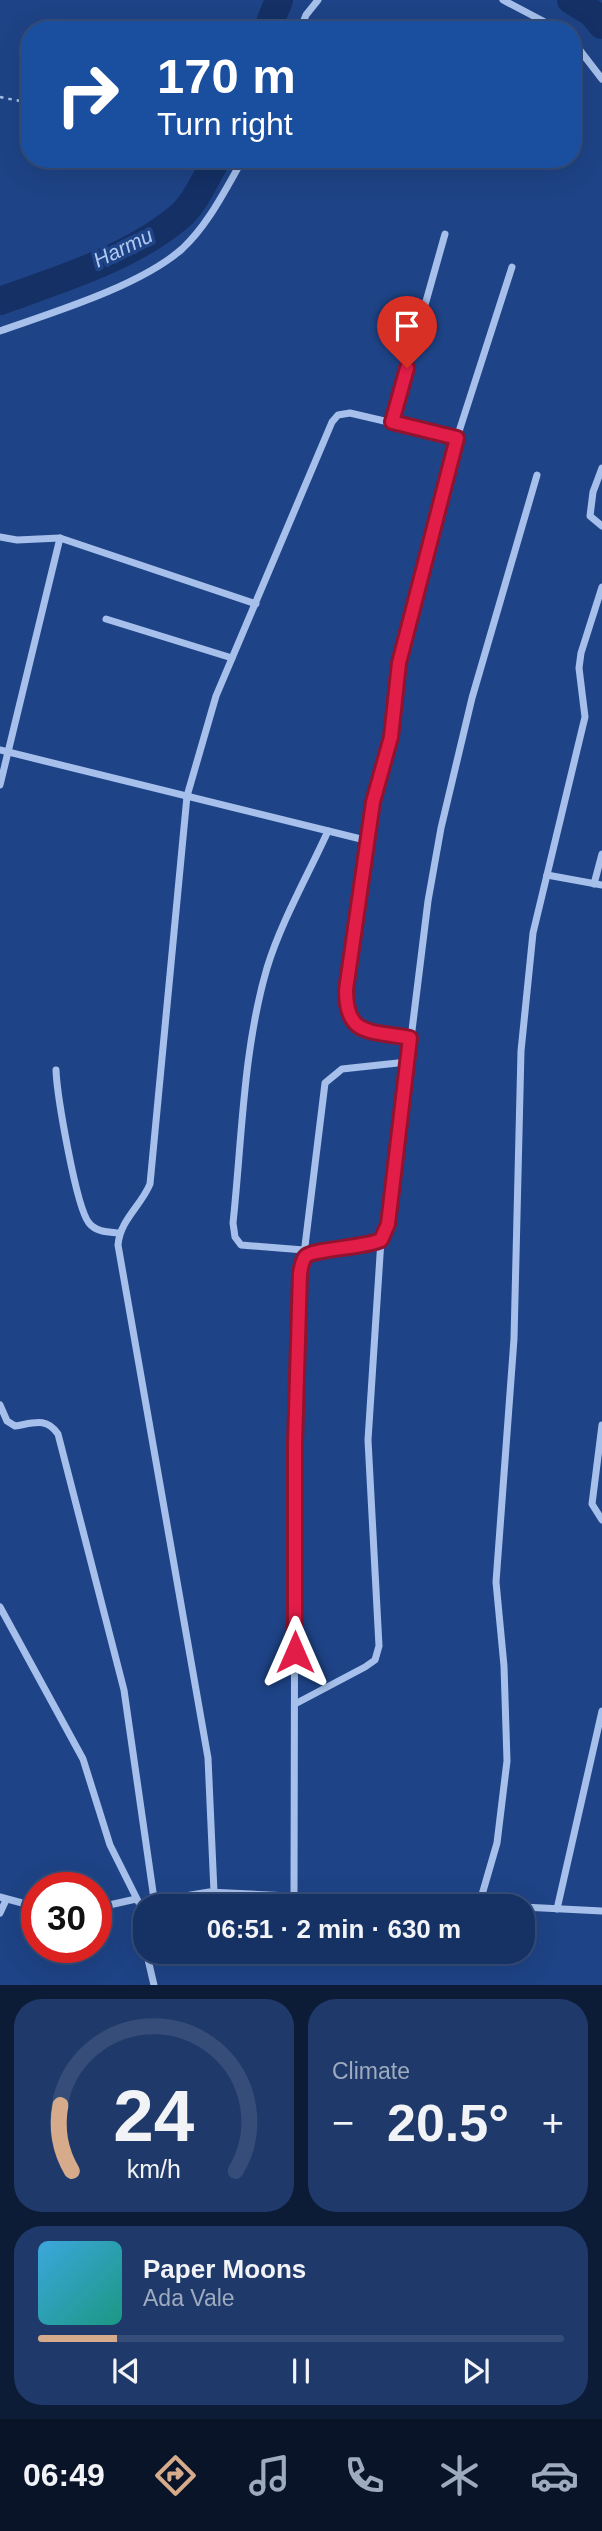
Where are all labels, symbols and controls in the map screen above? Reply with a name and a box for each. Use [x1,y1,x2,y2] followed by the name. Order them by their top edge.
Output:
[42,49,133,140] icon: right
[157,49,296,103] text: 170 m
[157,106,293,142] text: Turn right
[89,223,156,272] water label: Harmu
[377,296,437,368] pin
[388,307,426,345] icon: arrive
[258,1615,332,1689] position arrow
[21,1872,112,1963] speed limit sign: 30
[207,1914,461,1944] text: 06:51 · 2 min · 630 m
[332,2058,410,2084] text: Climate
[114,2076,195,2157] text: 24
[387,2094,509,2152] text: 20.5°
[332,2102,354,2144] text: −
[542,2102,564,2144] text: +
[127,2155,181,2183] text: km/h
[143,2254,306,2284] text: Paper Moons
[143,2285,235,2311] text: Ada Vale
[107,2352,145,2390] icon: previous
[282,2352,320,2390] icon: pause
[457,2352,495,2390] icon: next
[151,2451,200,2500] icon: directions
[245,2451,294,2500] icon: music
[340,2451,389,2500] icon: phone
[435,2451,484,2500] icon: climate
[530,2451,579,2500] icon: car
[23,2457,105,2493] text: 06:49

